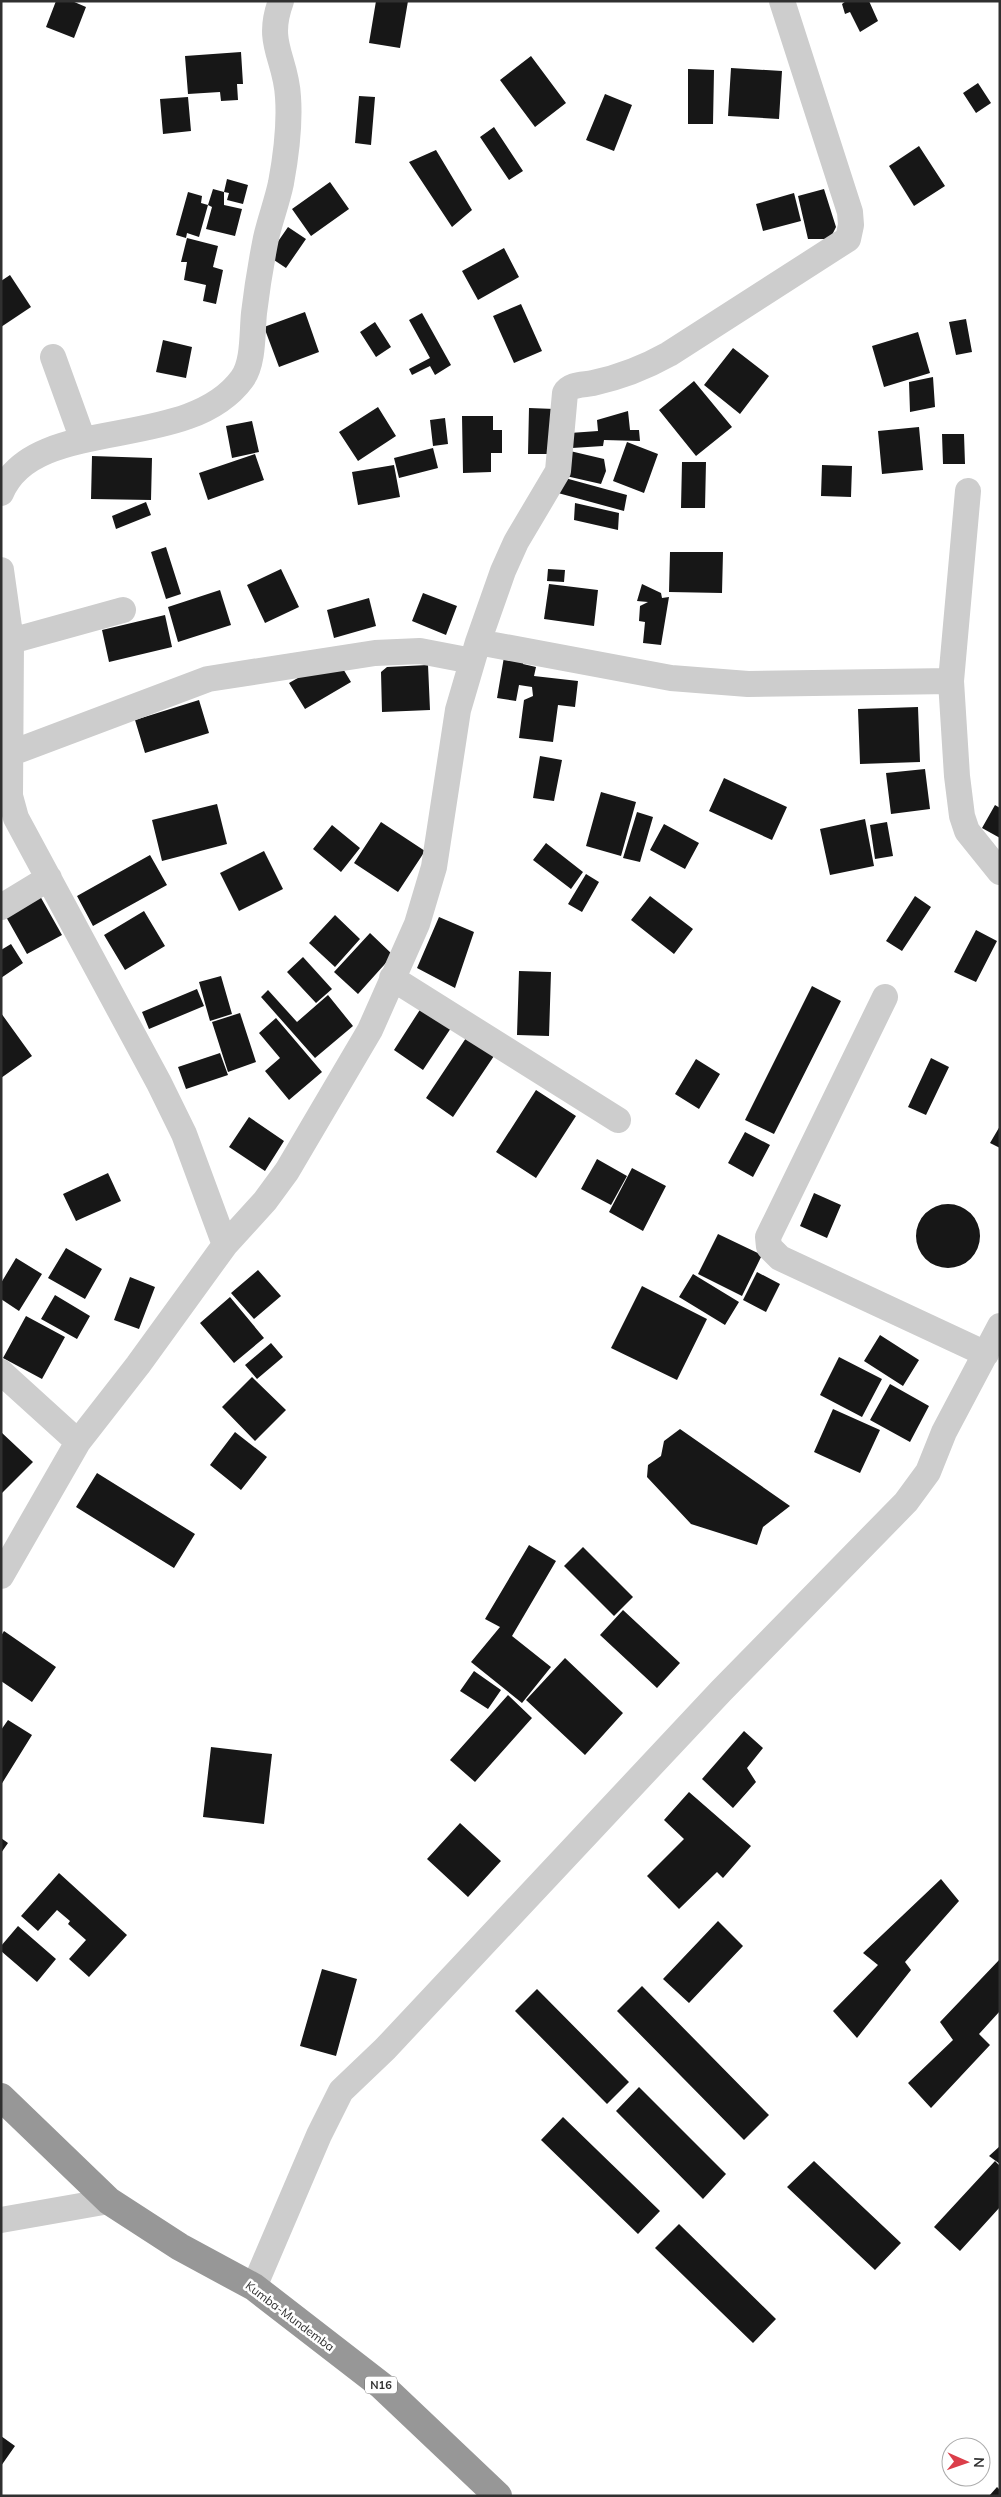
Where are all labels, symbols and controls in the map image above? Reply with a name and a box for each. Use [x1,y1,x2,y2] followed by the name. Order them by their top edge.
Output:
[243,2278,337,2354] street label: Kumba-Mundemba
[365,2376,397,2394] road number: N16
[941,2437,991,2487] north arrow
[970,2457,988,2468] text: N

